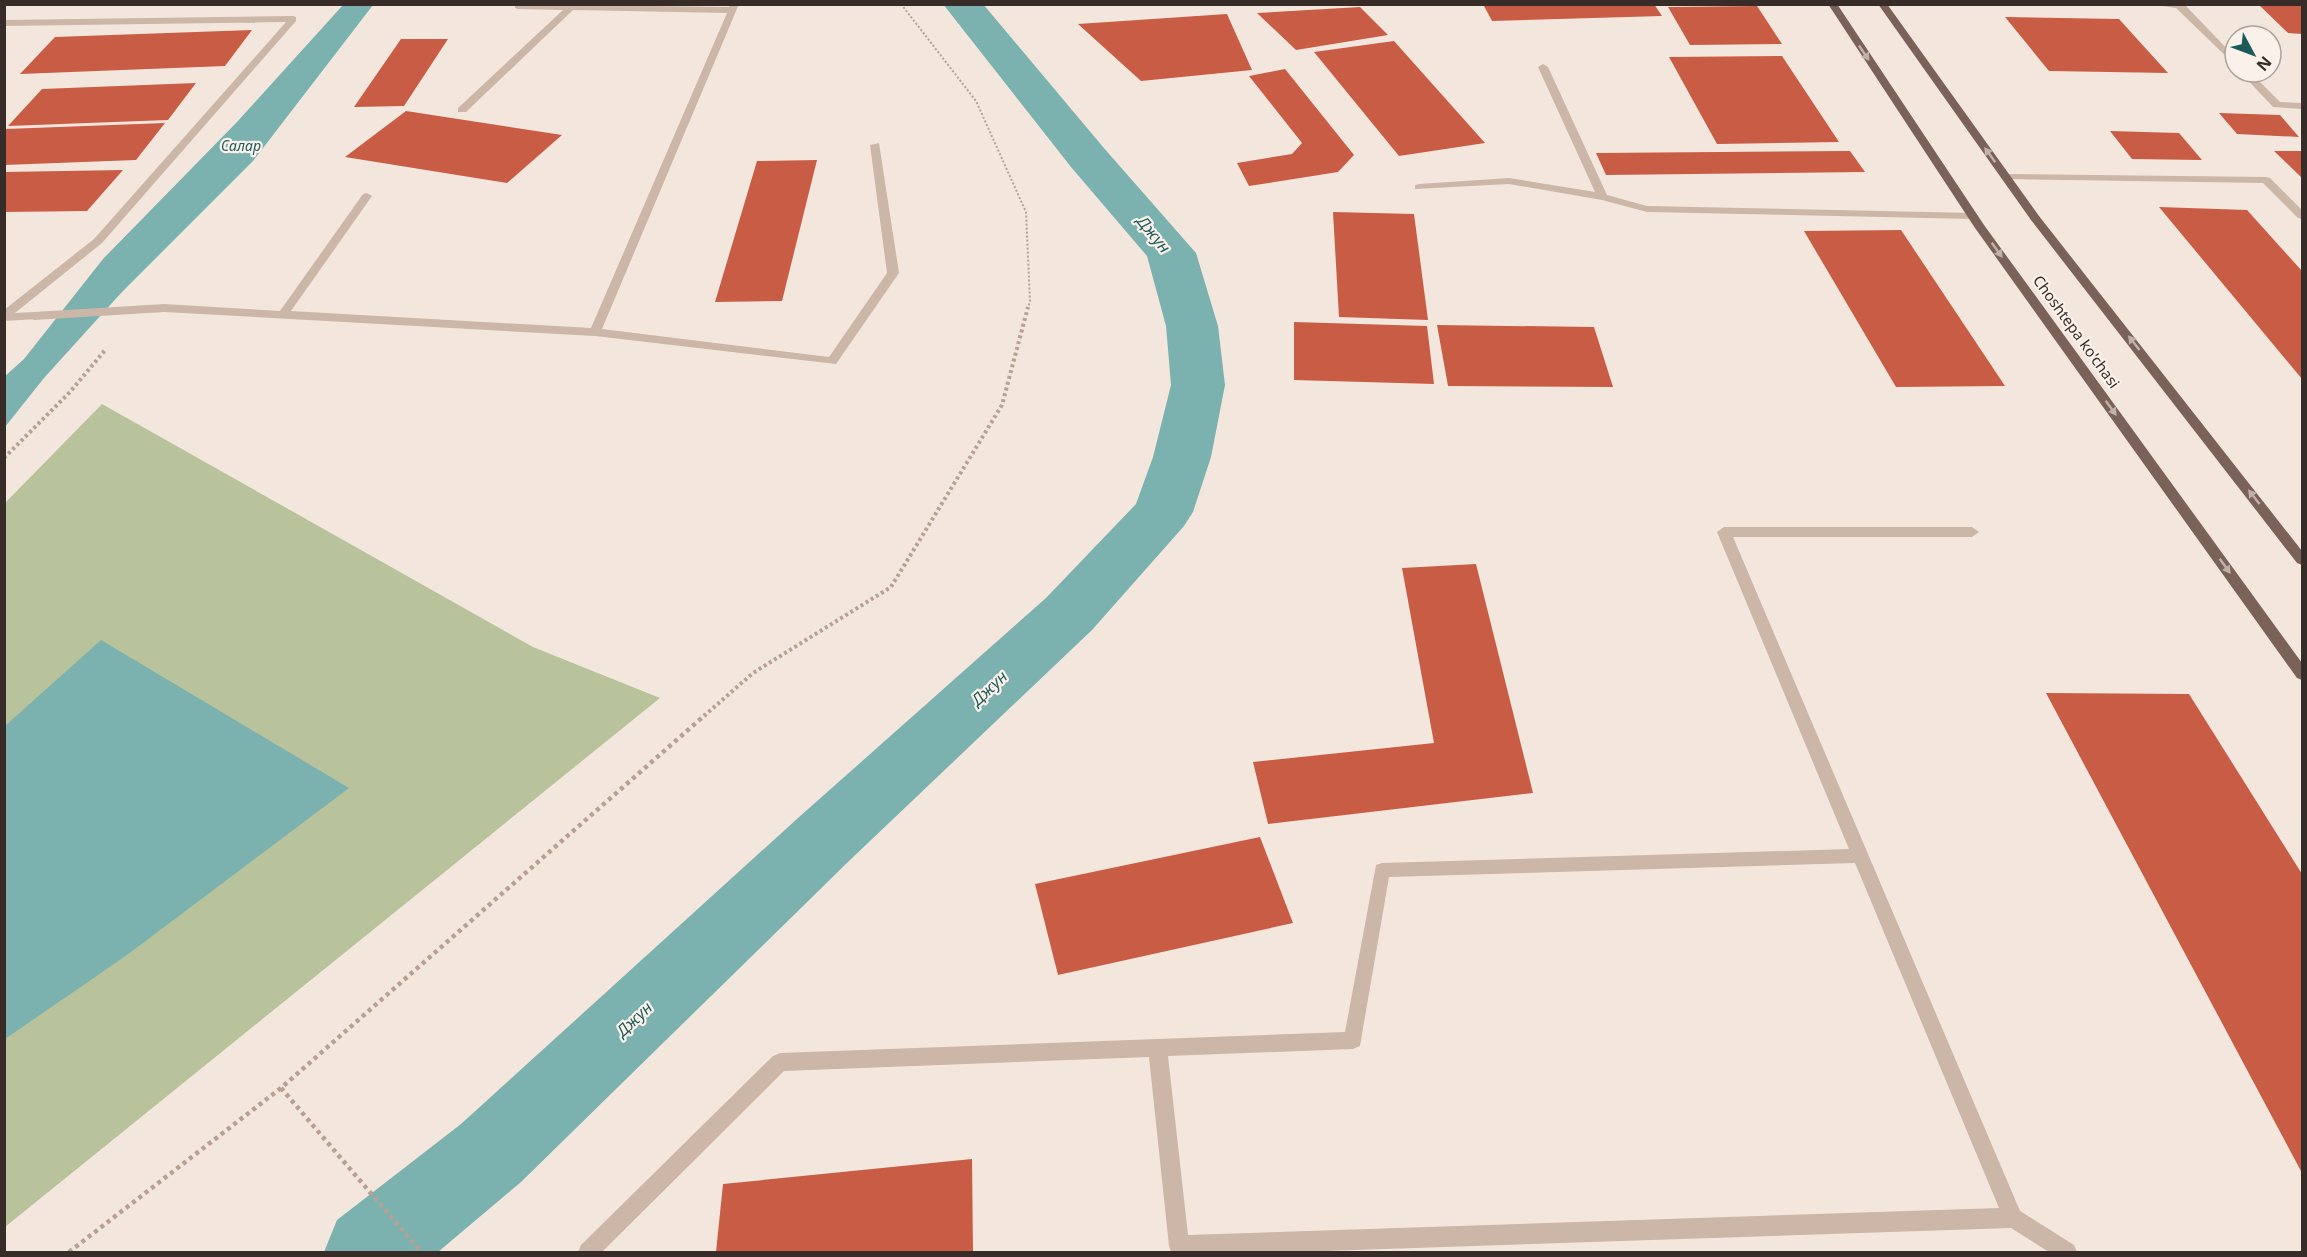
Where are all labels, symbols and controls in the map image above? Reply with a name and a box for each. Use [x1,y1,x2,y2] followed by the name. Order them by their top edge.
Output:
[2223,24,2283,84] north arrow
[1858,45,1869,61] one-way arrow
[2252,52,2277,76] text: N
[221,136,261,155] water label: Салар
[1984,147,1996,163] one-way arrow
[1131,209,1176,257] water label: Джун
[1990,242,2002,257] one-way arrow
[2029,271,2125,392] street label: Choshtepa ko'chasi
[2127,335,2140,351] one-way arrow
[2105,399,2117,415] one-way arrow
[2247,489,2260,505] one-way arrow
[2219,557,2231,573] one-way arrow
[965,666,1012,712] water label: Джун
[610,997,657,1043] water label: Джун

